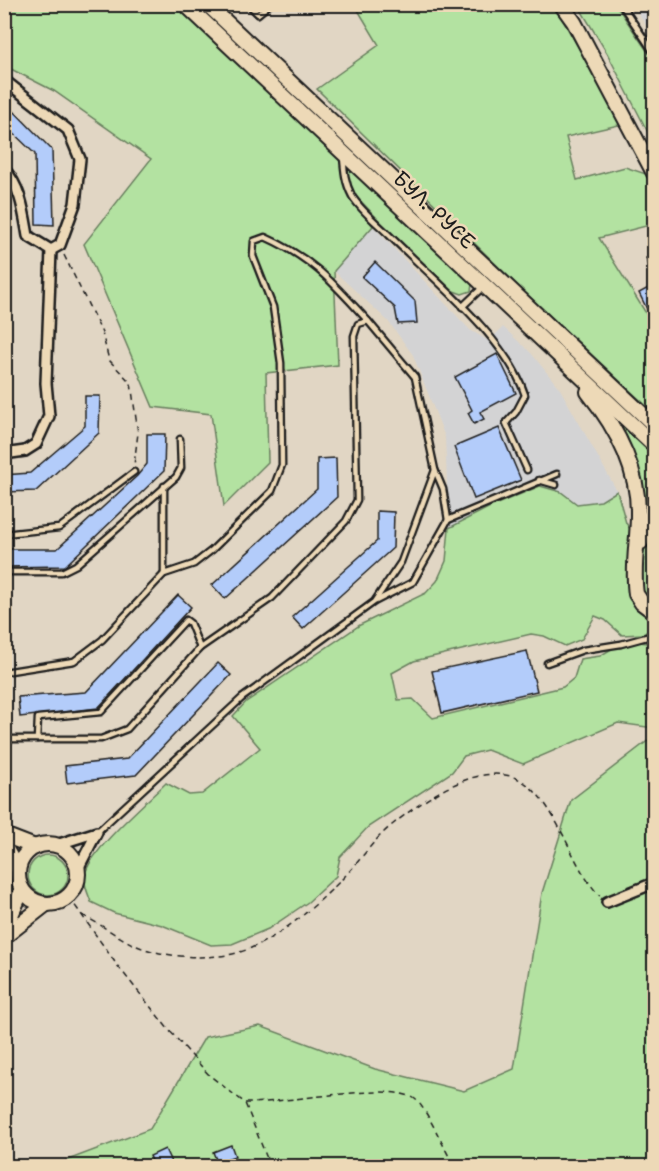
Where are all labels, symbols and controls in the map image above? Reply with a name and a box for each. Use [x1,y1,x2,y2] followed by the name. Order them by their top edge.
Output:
[387,165,481,255] street label: БУЛ. РУСЕ

